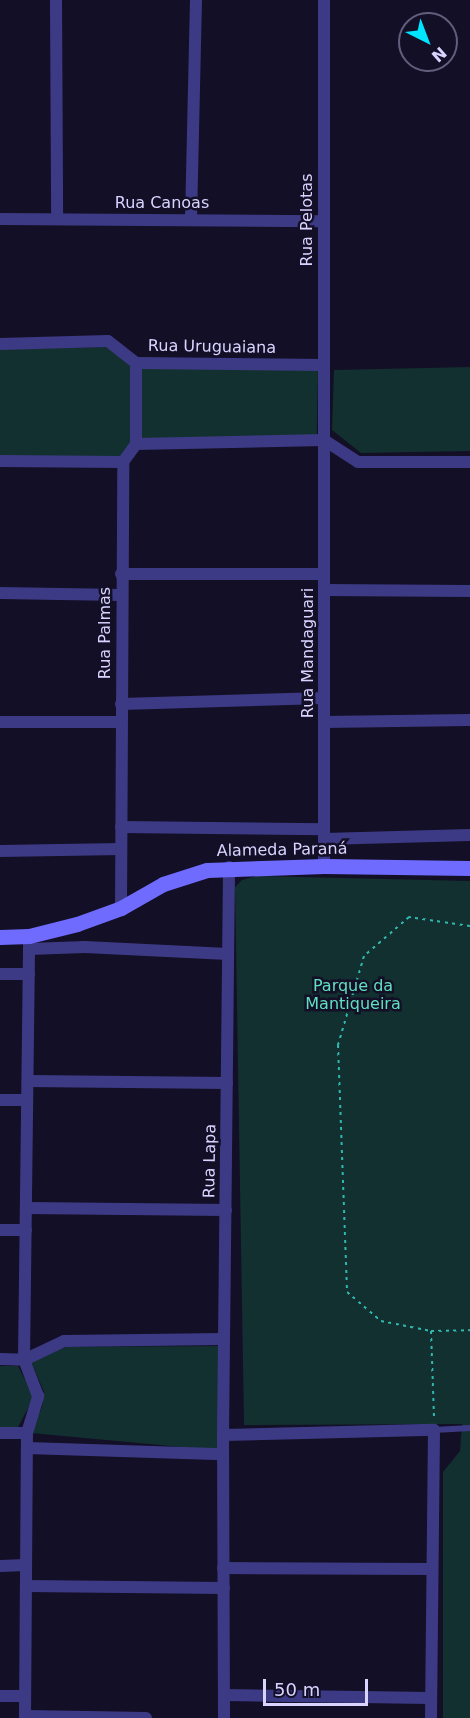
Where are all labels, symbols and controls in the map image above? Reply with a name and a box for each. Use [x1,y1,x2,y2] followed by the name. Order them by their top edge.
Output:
[398,12,458,72] north arrow
[428,43,450,66] text: N
[297,174,317,266] street label: Rua Pelotas
[115,193,209,213] street label: Rua Canoas
[148,336,276,358] street label: Rua Uruguaiana
[95,587,115,679] street label: Rua Palmas
[298,588,318,718] street label: Rua Mandaguari
[216,839,348,861] street label: Alameda Paraná
[305,976,401,1014] park label: Parque da Mantiqueira
[200,1124,220,1198] street label: Rua Lapa
[266,1667,371,1705] scale bar
[274,1679,320,1700] text: 50 m

